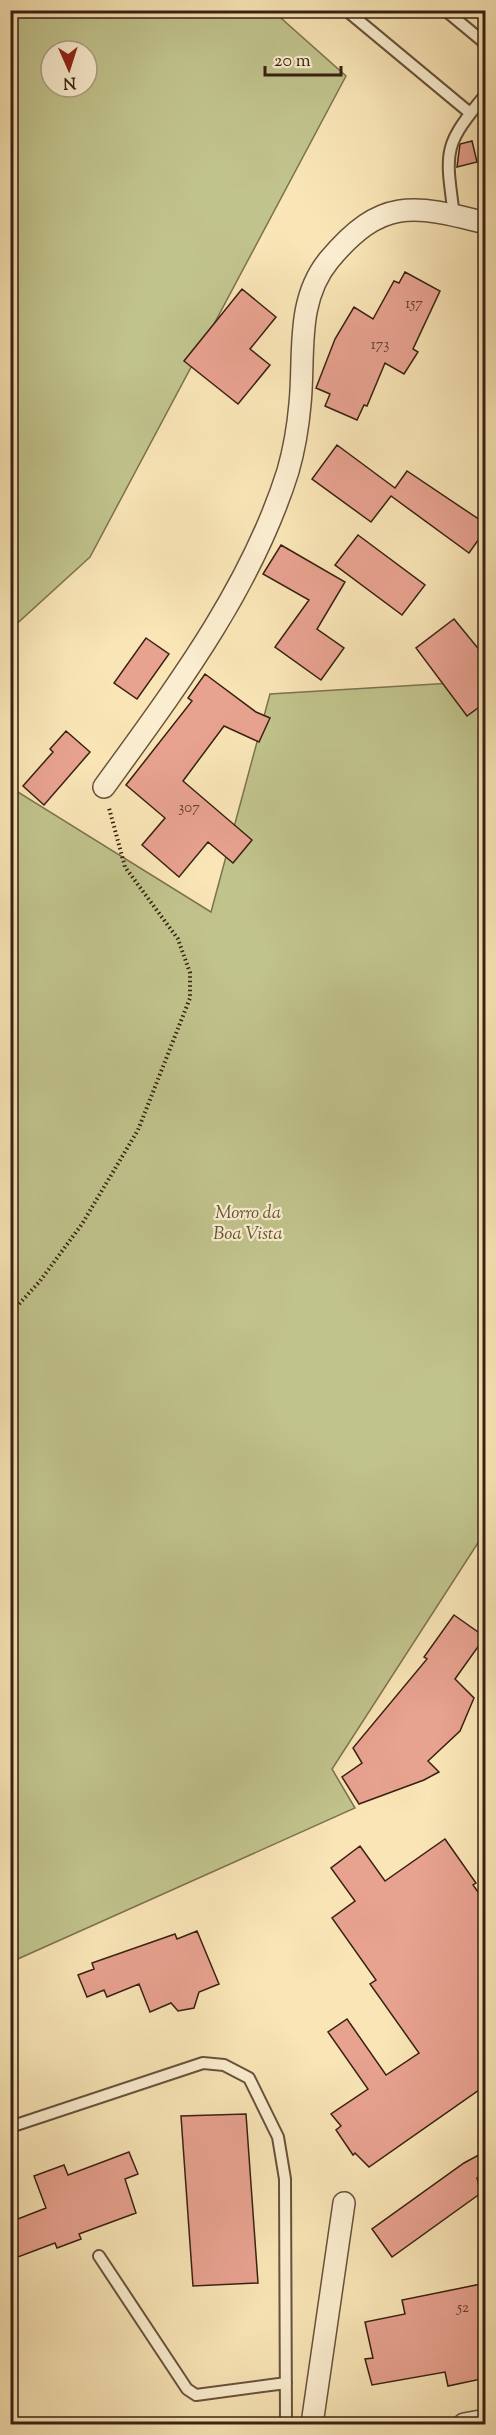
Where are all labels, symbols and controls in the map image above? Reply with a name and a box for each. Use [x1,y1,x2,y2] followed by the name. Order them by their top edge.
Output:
[39,39,99,99] north arrow
[265,39,342,77] scale bar
[274,49,311,75] text: 20 m
[62,70,77,93] text: N
[405,294,423,315] house number: 157
[371,335,389,356] house number: 173
[178,798,200,819] house number: 307
[213,1201,283,1248] park label: Morro da Boa Vista
[456,2298,469,2319] house number: 52

